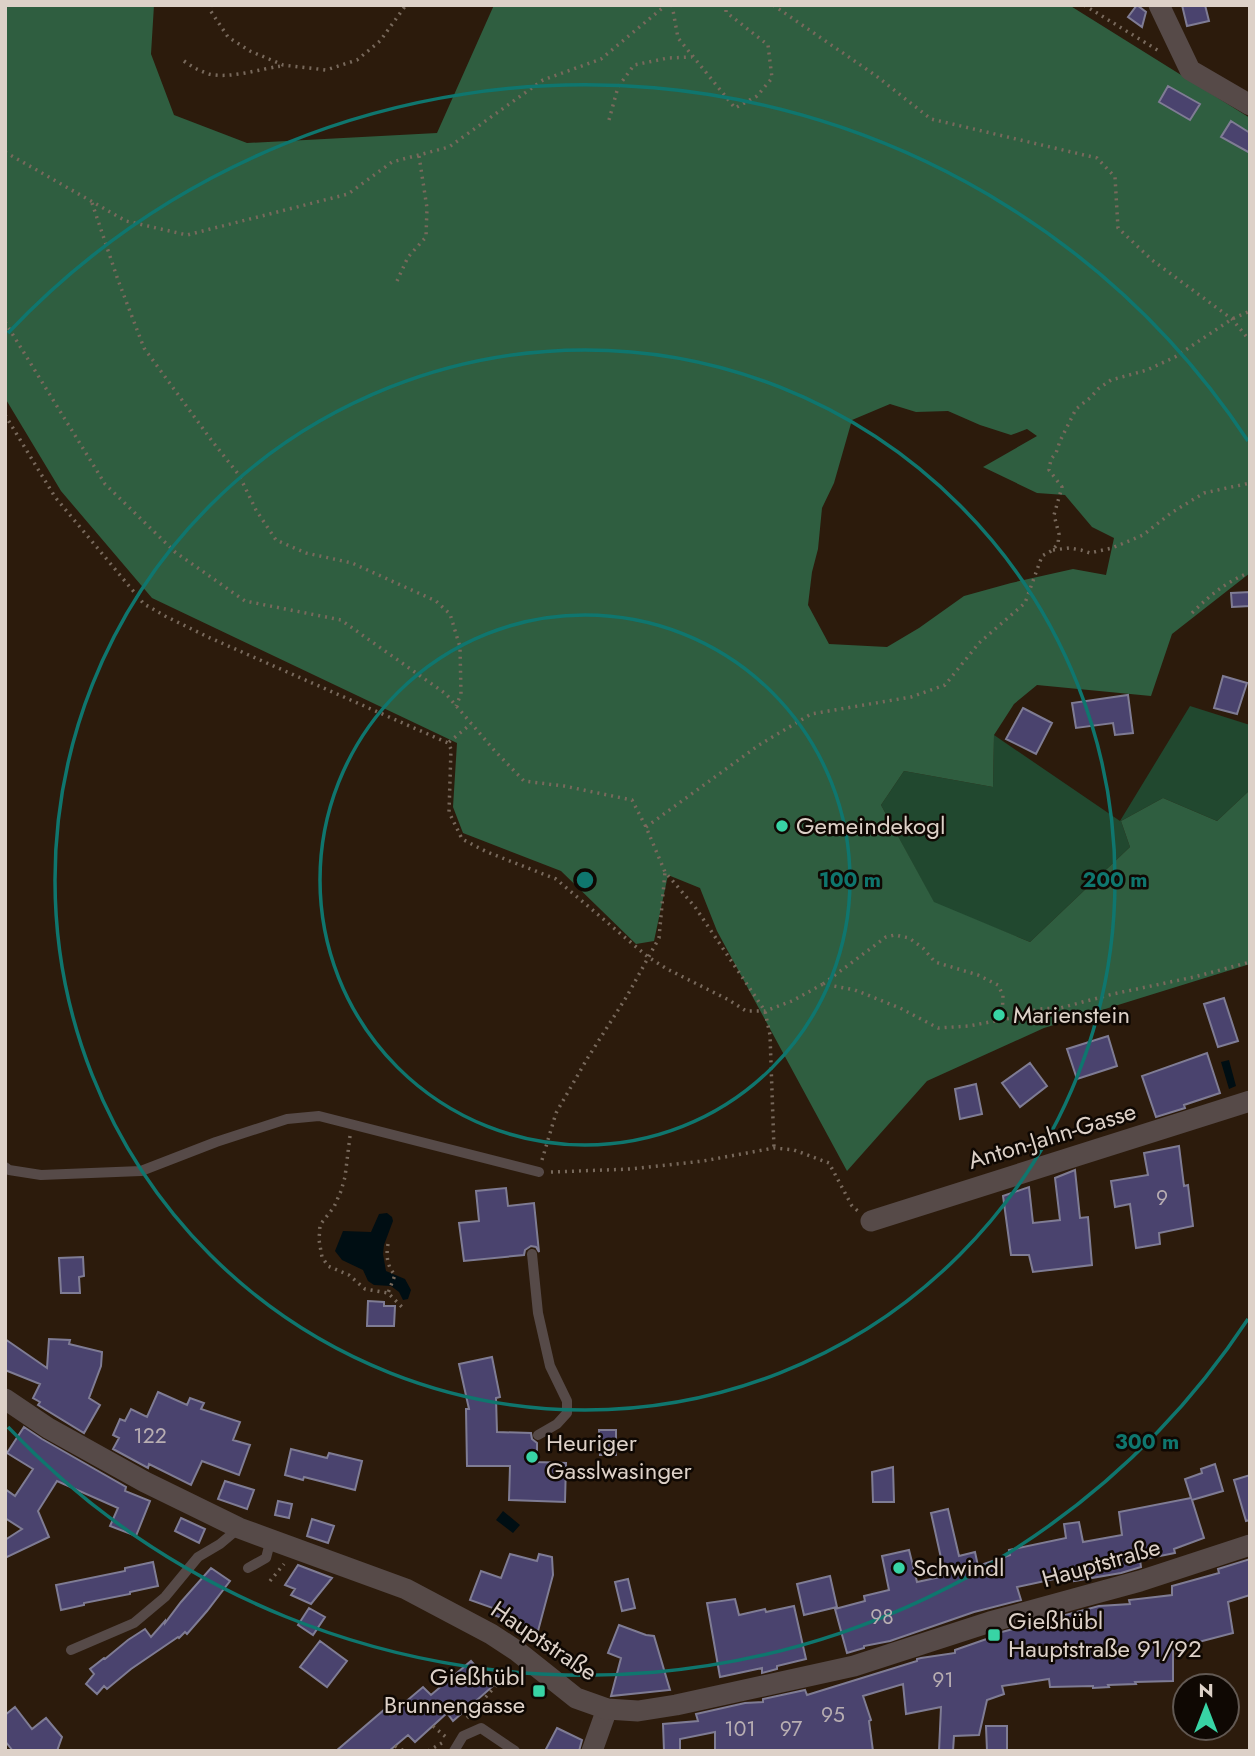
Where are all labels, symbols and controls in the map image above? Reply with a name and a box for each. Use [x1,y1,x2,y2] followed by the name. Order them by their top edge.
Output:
[796,808,945,843] place label: Gemeindekogl
[774,818,790,834] marker: Gemeindekogl
[819,865,881,895] text: 100 m
[1082,865,1148,895] text: 200 m
[573,868,597,892] centre of rings
[1013,997,1130,1032] place label: Marienstein
[991,1007,1007,1023] marker: Marienstein
[963,1093,1140,1178] street label: Anton-Jahn-Gasse
[1156,1183,1168,1213] house number: 9
[133,1421,167,1451] house number: 122
[546,1425,692,1488] place label: Heuriger Gasslwasinger
[1115,1427,1179,1457] text: 300 m
[524,1449,540,1465] marker: Heuriger Gasslwasinger
[1037,1529,1164,1596] street label: Hauptstraße
[913,1550,1004,1585] place label: Schwindl
[891,1560,907,1576] marker: Schwindl
[484,1592,605,1689] street label: Hauptstraße
[870,1602,894,1632] house number: 98
[1008,1603,1202,1666] place label: Gießhübl Hauptstraße 91/92
[986,1627,1002,1643] marker: Gießhübl Hauptstraße 91/92
[384,1659,525,1722] place label: Gießhübl Brunnengasse
[932,1665,954,1695] house number: 91
[1171,1672,1241,1742] north arrow
[1198,1677,1214,1704] text: N
[531,1683,547,1699] marker: Gießhübl Brunnengasse
[821,1700,845,1730] house number: 95
[724,1714,756,1744] house number: 101
[780,1714,802,1744] house number: 97

